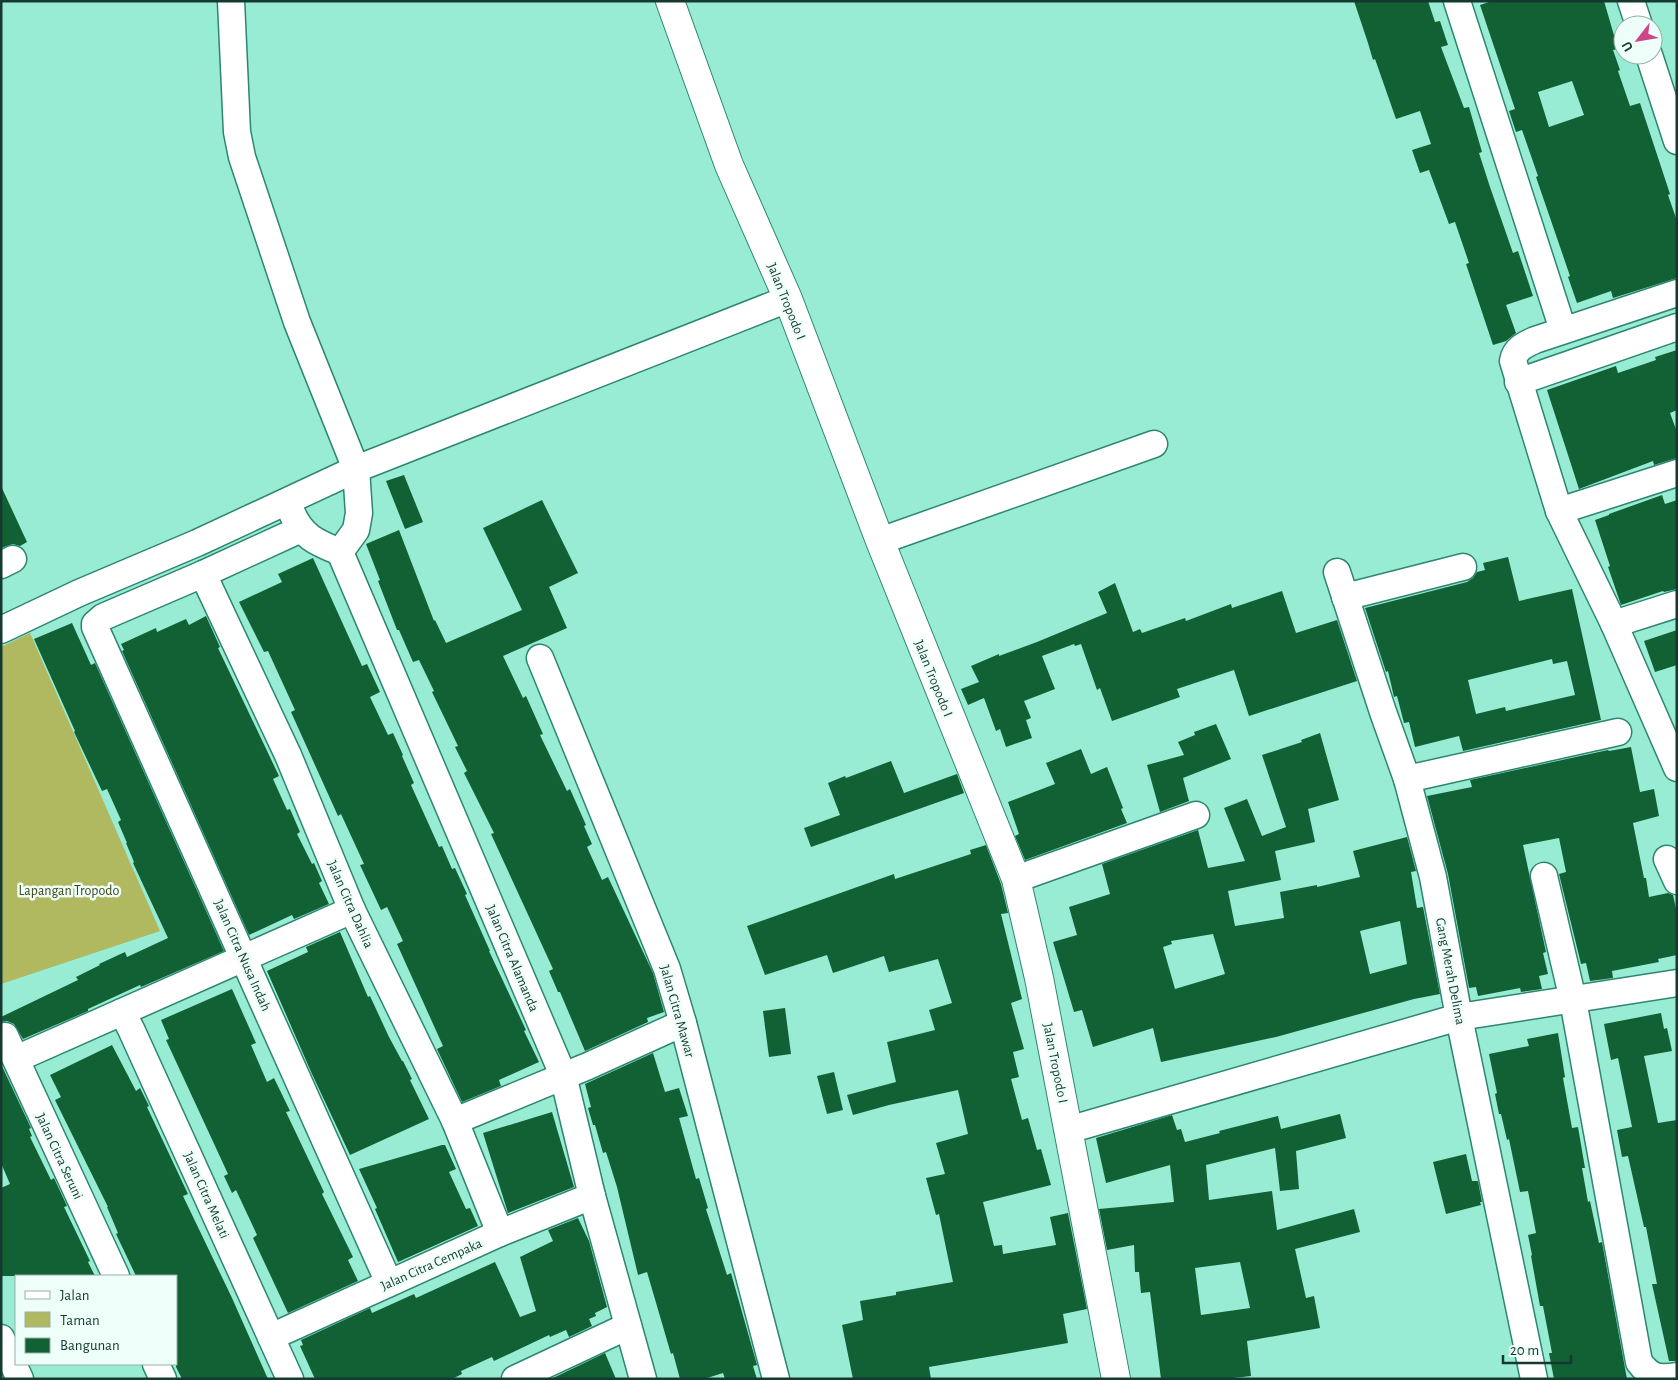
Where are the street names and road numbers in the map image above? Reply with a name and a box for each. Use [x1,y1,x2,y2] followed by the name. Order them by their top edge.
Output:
[764,261,808,342] street label: Jalan Tropodo I
[911,638,955,719] street label: Jalan Tropodo I
[325,859,376,951] street label: Jalan Citra Dahlia
[211,898,273,1013] street label: Jalan Citra Nusa Indah
[483,903,541,1014] street label: Jalan Citra Alamanda
[1433,917,1467,1026] street label: Gang Merah Delima
[657,963,697,1060] street label: Jalan Citra Mawar
[1040,1022,1070,1104] street label: Jalan Tropodo I
[33,1111,85,1202] street label: Jalan Citra Seruni
[181,1150,231,1241] street label: Jalan Citra Melati
[379,1236,485,1293] street label: Jalan Citra Cempaka

